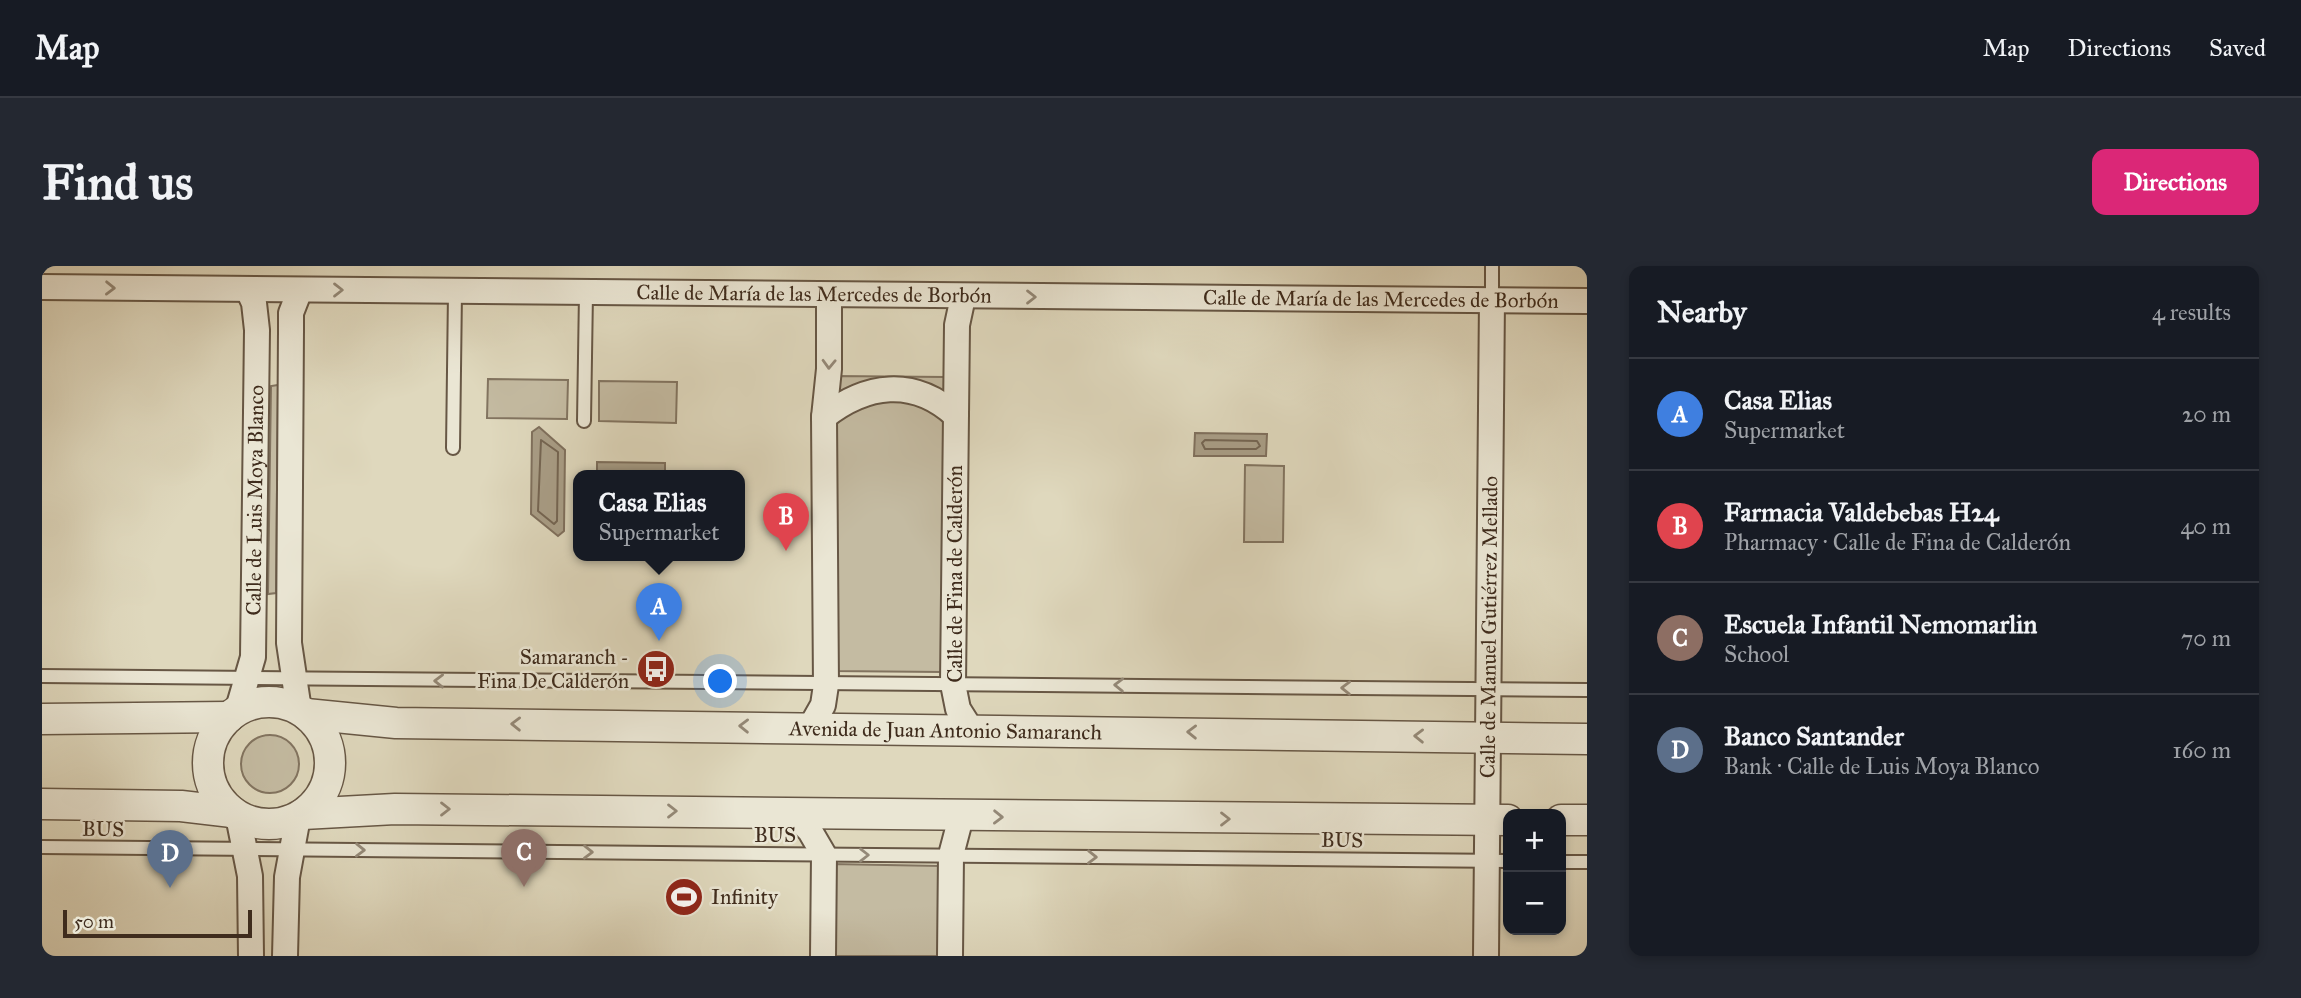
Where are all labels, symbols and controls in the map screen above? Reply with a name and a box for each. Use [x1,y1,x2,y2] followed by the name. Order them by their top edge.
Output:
[35,28,99,68] text: Map
[1983,33,2030,63] text: Map
[2068,33,2171,63] text: Directions
[2209,33,2266,63] text: Saved
[2092,149,2259,215] button: Directions
[42,153,193,212] text: Find us
[636,279,992,309] street label: Calle de María de las Mercedes de Borbón
[105,280,116,296] one-way arrow
[333,282,343,298] one-way arrow
[1203,285,1559,314] street label: Calle de María de las Mercedes de Borbón
[1026,289,1036,305] one-way arrow
[1657,294,1747,330] text: Nearby
[2152,298,2231,326] text: 4 results
[821,359,837,370] one-way arrow
[241,384,269,616] street label: Calle de Luis Moya Blanco
[1724,384,1832,416] text: Casa Elias
[1672,400,1688,428] text: A
[2182,400,2231,428] text: 20 m
[1724,416,1845,444] text: Supermarket
[942,465,968,683] street label: Calle de Fina de Calderón
[573,470,745,561] popup
[1475,475,1503,778] street label: Calle de Manuel Gutiérrez Mellado
[599,486,707,518] text: Casa Elias
[763,493,809,551] pin: B
[1724,496,1998,528] text: Farmacia Valdebebas H24
[1672,512,1688,540] text: B
[2181,512,2231,540] text: 40 m
[599,518,719,546] text: Supermarket
[1724,528,2071,556] text: Pharmacy · Calle de Fina de Calderón
[636,583,682,641] pin: A
[1724,608,2037,640] text: Escuela Infantil Nemomarlin
[1672,624,1688,652] text: C
[2181,624,2231,652] text: 70 m
[1724,640,1789,668] text: School
[477,644,629,694] place label: Samaranch - Fina De Calderón
[635,648,677,690] bus stop icon: Samaranch - Fina De Calderón
[703,664,737,698] your location
[434,673,444,689] one-way arrow
[1113,677,1124,693] one-way arrow
[1341,680,1352,695] one-way arrow
[788,715,1102,745] street label: Avenida de Juan Antonio Samaranch
[511,716,521,732] one-way arrow
[738,718,749,734] one-way arrow
[1724,720,1904,752] text: Banco Santander
[1186,724,1197,740] one-way arrow
[1414,728,1424,744] one-way arrow
[1671,736,1689,764] text: D
[2173,736,2231,764] text: 160 m
[1724,752,2040,780] text: Bank · Calle de Luis Moya Blanco
[440,802,451,817] one-way arrow
[668,803,678,819] one-way arrow
[993,809,1004,825] one-way arrow
[1503,809,1566,935] map controls
[1503,809,1566,872] button: +
[1221,811,1231,827] one-way arrow
[82,816,124,842] street label: BUS
[754,822,796,848] street label: BUS
[1321,827,1363,853] street label: BUS
[501,829,547,887] pin: C
[147,830,193,888] pin: D
[356,842,366,858] one-way arrow
[583,845,594,860] one-way arrow
[860,847,870,863] one-way arrow
[1087,849,1098,865] one-way arrow
[1503,872,1566,935] button: −
[663,876,705,918] sports icon: Infinity
[711,884,779,910] place label: Infinity
[63,907,252,939] scale bar
[74,910,114,933] text: 50 m

